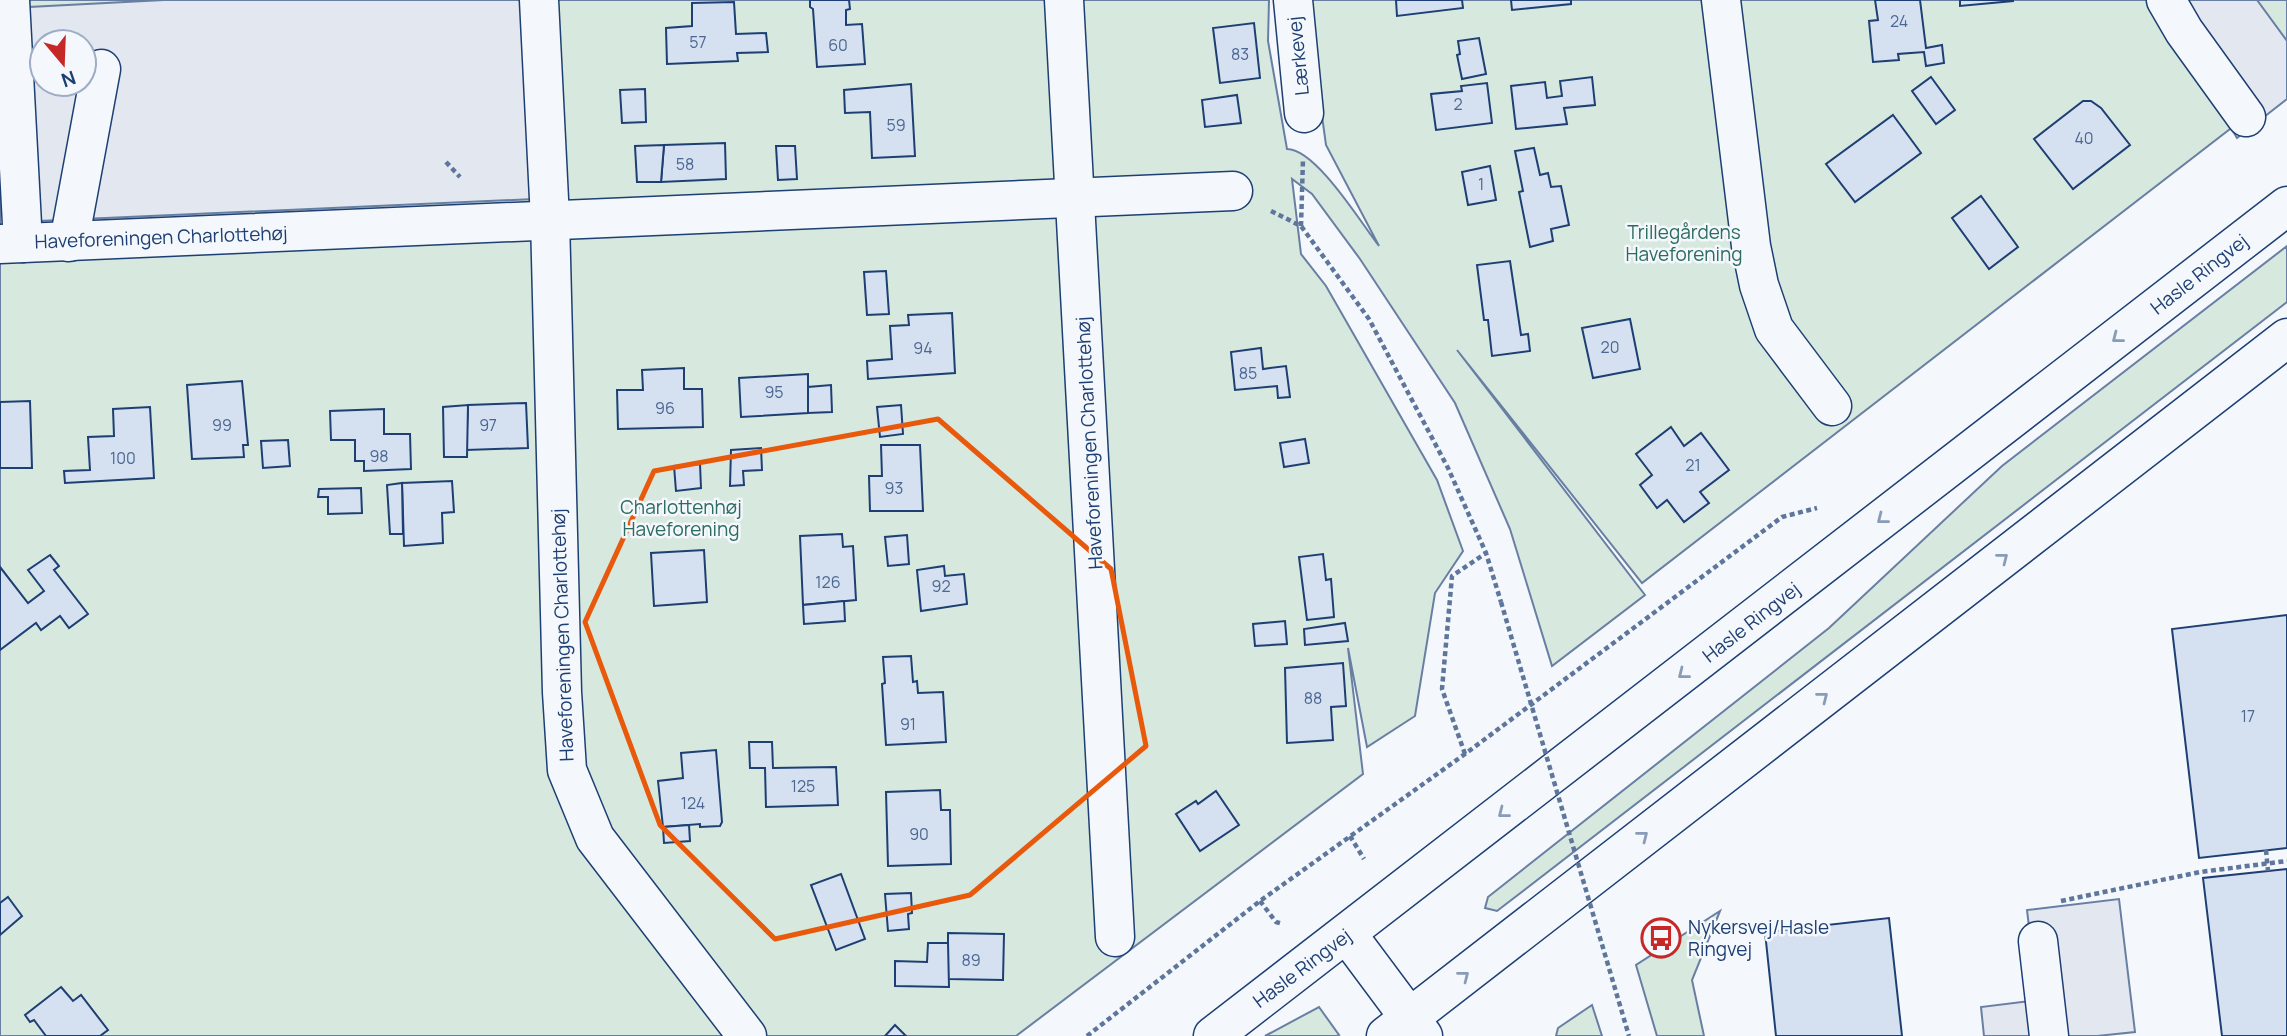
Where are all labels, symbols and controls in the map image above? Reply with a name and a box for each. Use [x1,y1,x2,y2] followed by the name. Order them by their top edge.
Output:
[1890,10,1908,32] house number: 24
[1281,15,1315,97] street label: Lærkevej
[28,28,98,98] north arrow
[689,31,707,53] house number: 57
[828,34,848,56] house number: 60
[1231,43,1249,65] house number: 83
[58,65,79,94] text: N
[1453,93,1463,115] house number: 2
[886,114,906,136] house number: 59
[2074,127,2094,149] house number: 40
[676,153,694,175] house number: 58
[1478,173,1484,195] house number: 1
[1626,219,1742,267] park label: Trillegårdens Haveforening
[34,220,288,254] street label: Haveforeningen Charlottehøj
[2145,228,2253,320] street label: Hasle Ringvej
[1069,316,1109,570] street label: Haveforeningen Charlottehøj
[2112,329,2125,342] one-way arrow
[1601,336,1619,358] house number: 20
[913,337,933,359] house number: 94
[1239,362,1257,384] house number: 85
[764,381,784,403] house number: 95
[655,397,675,419] house number: 96
[212,414,232,436] house number: 99
[479,414,497,436] house number: 97
[369,445,389,467] house number: 98
[110,447,136,469] house number: 100
[1685,454,1701,476] house number: 21
[885,477,903,499] house number: 93
[620,494,742,542] park label: Charlottenhøj Haveforening
[545,508,579,762] street label: Haveforeningen Charlottehøj
[1878,511,1890,524] one-way arrow
[1996,553,2008,566] one-way arrow
[815,571,841,593] house number: 126
[931,575,951,597] house number: 92
[1697,576,1805,668] street label: Hasle Ringvej
[1678,665,1691,678] one-way arrow
[1304,687,1322,709] house number: 88
[1816,693,1828,706] one-way arrow
[2241,705,2255,727] house number: 17
[900,713,916,735] house number: 91
[791,775,815,797] house number: 125
[681,792,705,814] house number: 124
[1499,805,1511,818] one-way arrow
[909,823,929,845] house number: 90
[1636,832,1648,845] one-way arrow
[1688,914,1829,962] place label: Nykersvej/Hasle Ringvej
[1640,917,1682,959] bus stop icon: Nykersvej/Hasle Ringvej
[1247,922,1357,1014] street label: Hasle Ringvej
[961,949,981,971] house number: 89
[1456,971,1468,984] one-way arrow

